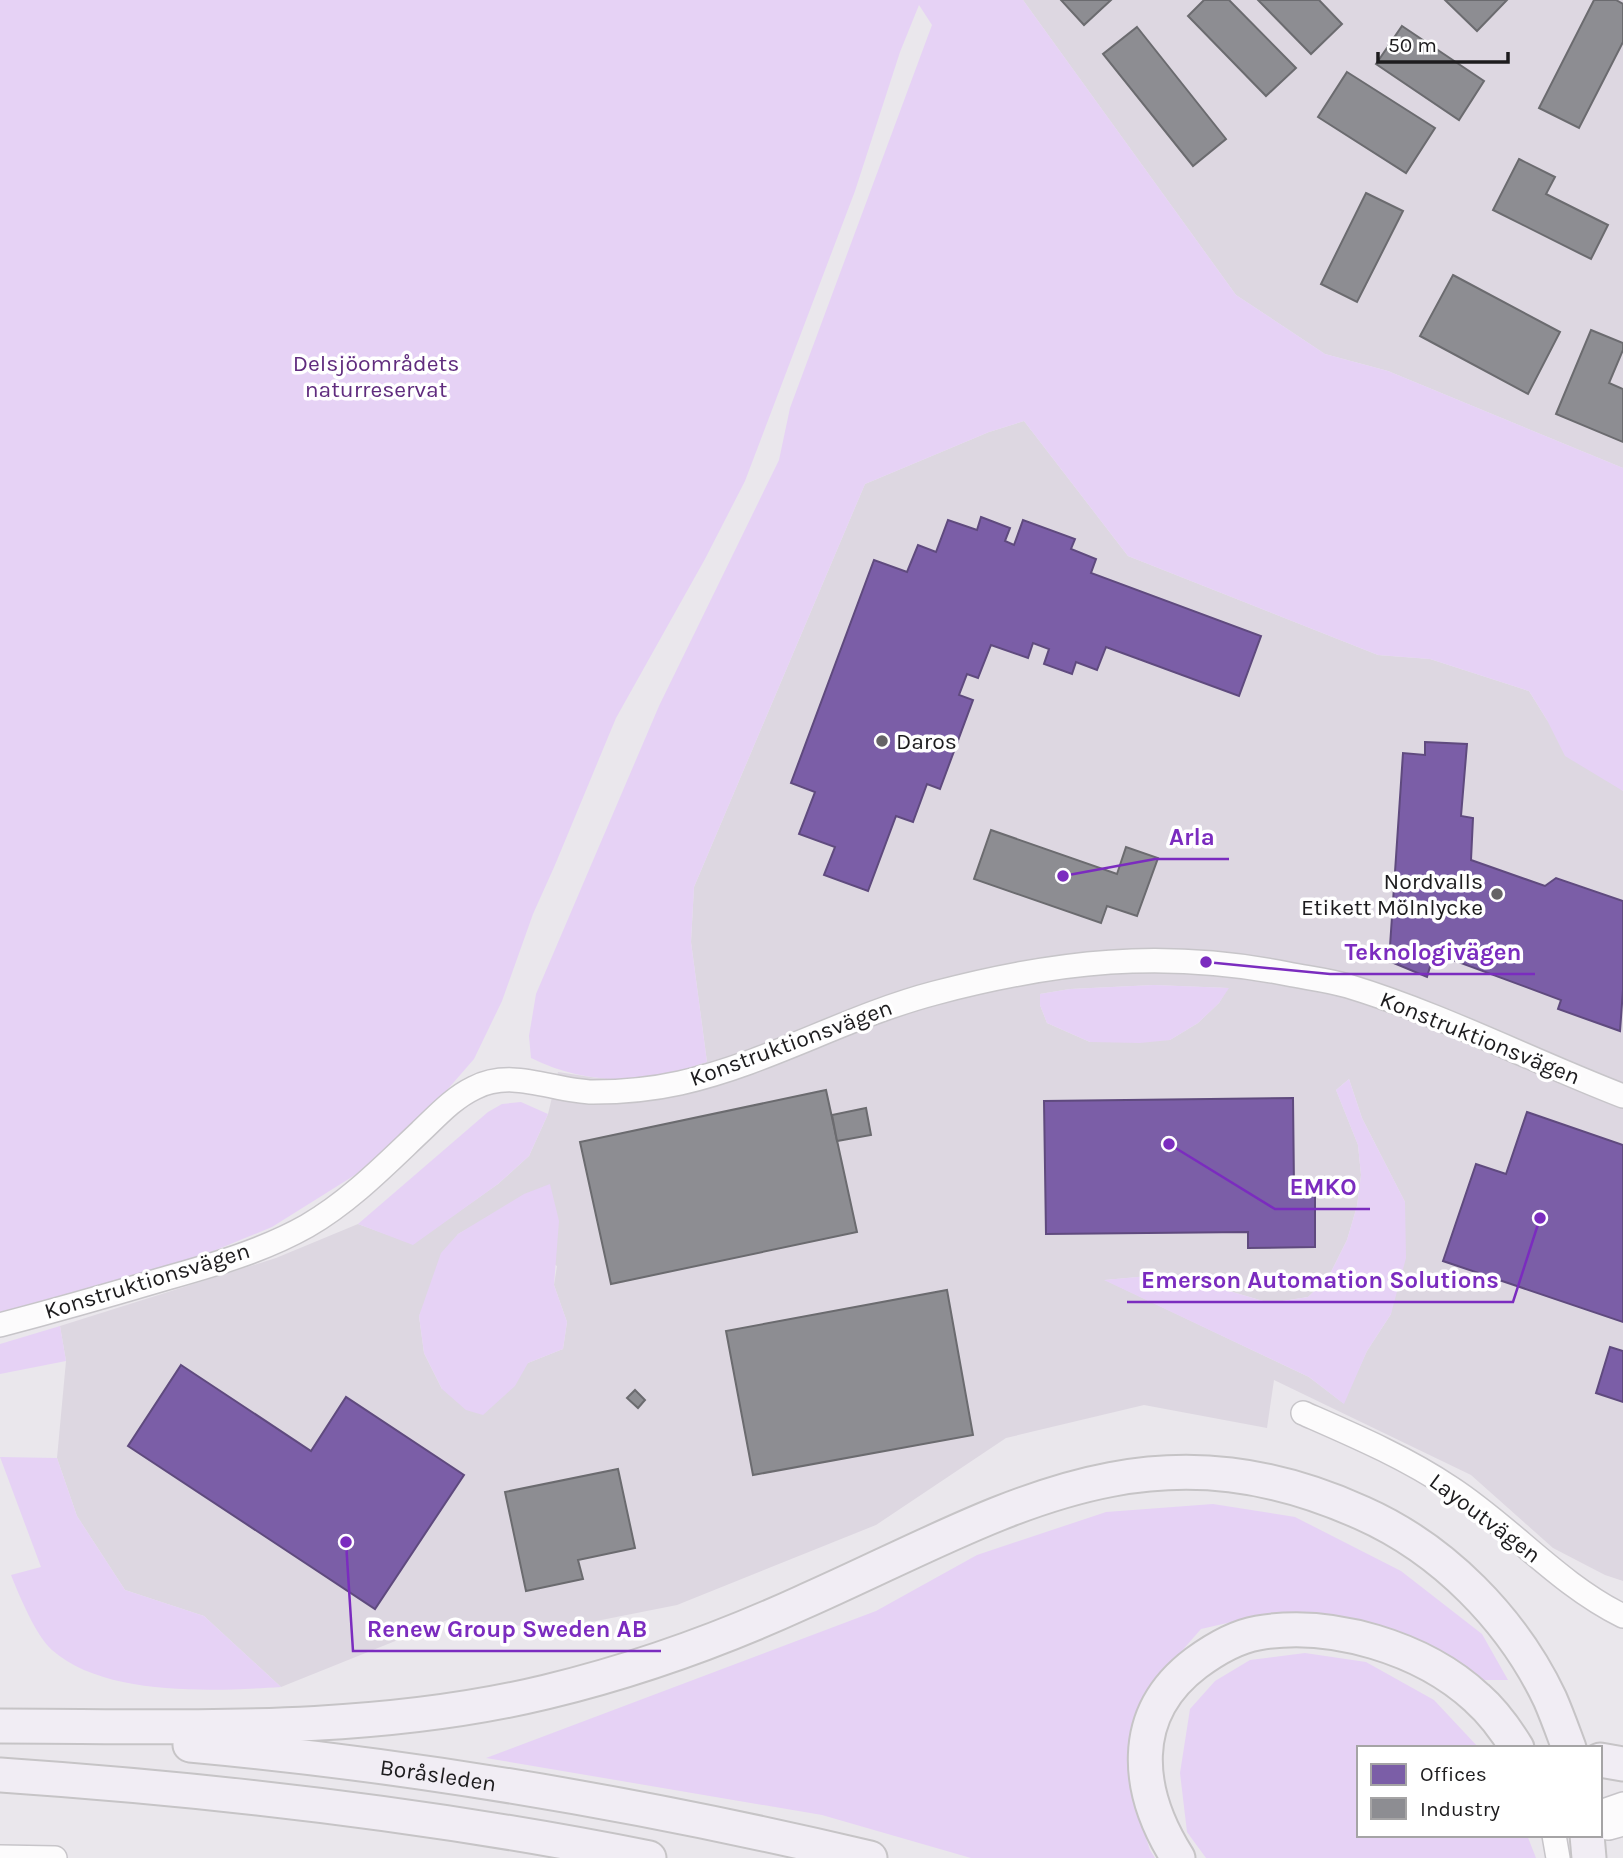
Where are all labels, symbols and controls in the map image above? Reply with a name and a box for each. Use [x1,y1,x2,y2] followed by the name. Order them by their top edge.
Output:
[1378,21,1508,65] scale bar
[1388,33,1437,57] text: 50 m
[293,350,459,403] park label: Delsjöområdets naturreservat
[896,728,957,755] place label: Daros
[874,733,890,749] marker: Daros
[1155,814,1229,859] callout: Arla
[1169,823,1215,851] text: Arla
[1301,868,1483,921] place label: Nordvalls Etikett Mölnlycke
[1489,886,1505,902] marker: Nordvalls Etikett Mölnlycke
[1330,929,1535,974] callout: Teknologivägen
[1344,938,1522,966] text: Teknologivägen
[1376,986,1584,1090] street label: Konstruktionsvägen
[686,994,896,1092] street label: Konstruktionsvägen
[1275,1164,1370,1209] callout: EMKO
[1289,1173,1357,1201] text: EMKO
[41,1237,253,1325] street label: Konstruktionsvägen
[1127,1257,1513,1302] callout: Emerson Automation Solutions
[1141,1266,1499,1294] text: Emerson Automation Solutions
[1424,1467,1546,1569] street label: Layoutvägen
[353,1606,661,1651] callout: Renew Group Sweden AB
[367,1615,647,1643] text: Renew Group Sweden AB
[1357,1746,1602,1837] legend
[378,1753,498,1797] street label: Boråsleden
[1420,1762,1487,1786] text: Offices
[1420,1797,1500,1821] text: Industry

